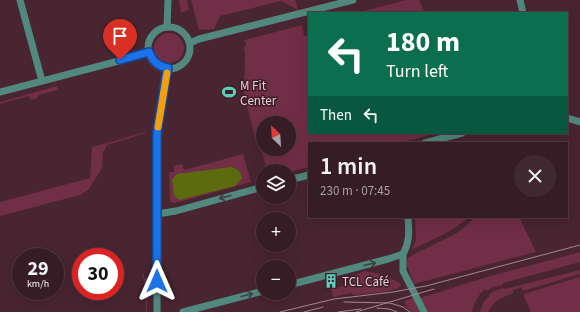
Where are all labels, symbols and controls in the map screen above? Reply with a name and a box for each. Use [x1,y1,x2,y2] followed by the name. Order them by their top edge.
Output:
[103,19,137,60] pin
[386,22,460,62] text: 180 m
[109,25,131,47] icon: arrive
[320,28,372,80] icon: left
[386,59,448,84] text: Turn left
[240,77,277,110] place label: M Fit Center
[221,84,237,100] sports icon: M Fit Center
[360,104,382,126] icon: left
[320,105,352,126] text: Then
[256,116,296,156] north arrow
[256,116,296,300] map controls
[320,149,377,184] text: 1 min
[514,155,556,197] button: close
[256,164,296,204] button: layers
[320,182,390,200] text: 230 m · 07:45
[219,194,232,202] one-way arrow
[256,212,296,252] button: +
[72,248,124,300] speed limit sign: 30
[27,255,49,283] text: 29
[136,260,178,302] position arrow
[256,260,296,300] button: −
[363,260,376,267] one-way arrow
[323,273,339,289] building icon: TCL Café
[342,273,389,291] place label: TCL Café
[27,277,49,291] text: km/h
[241,291,254,298] one-way arrow

